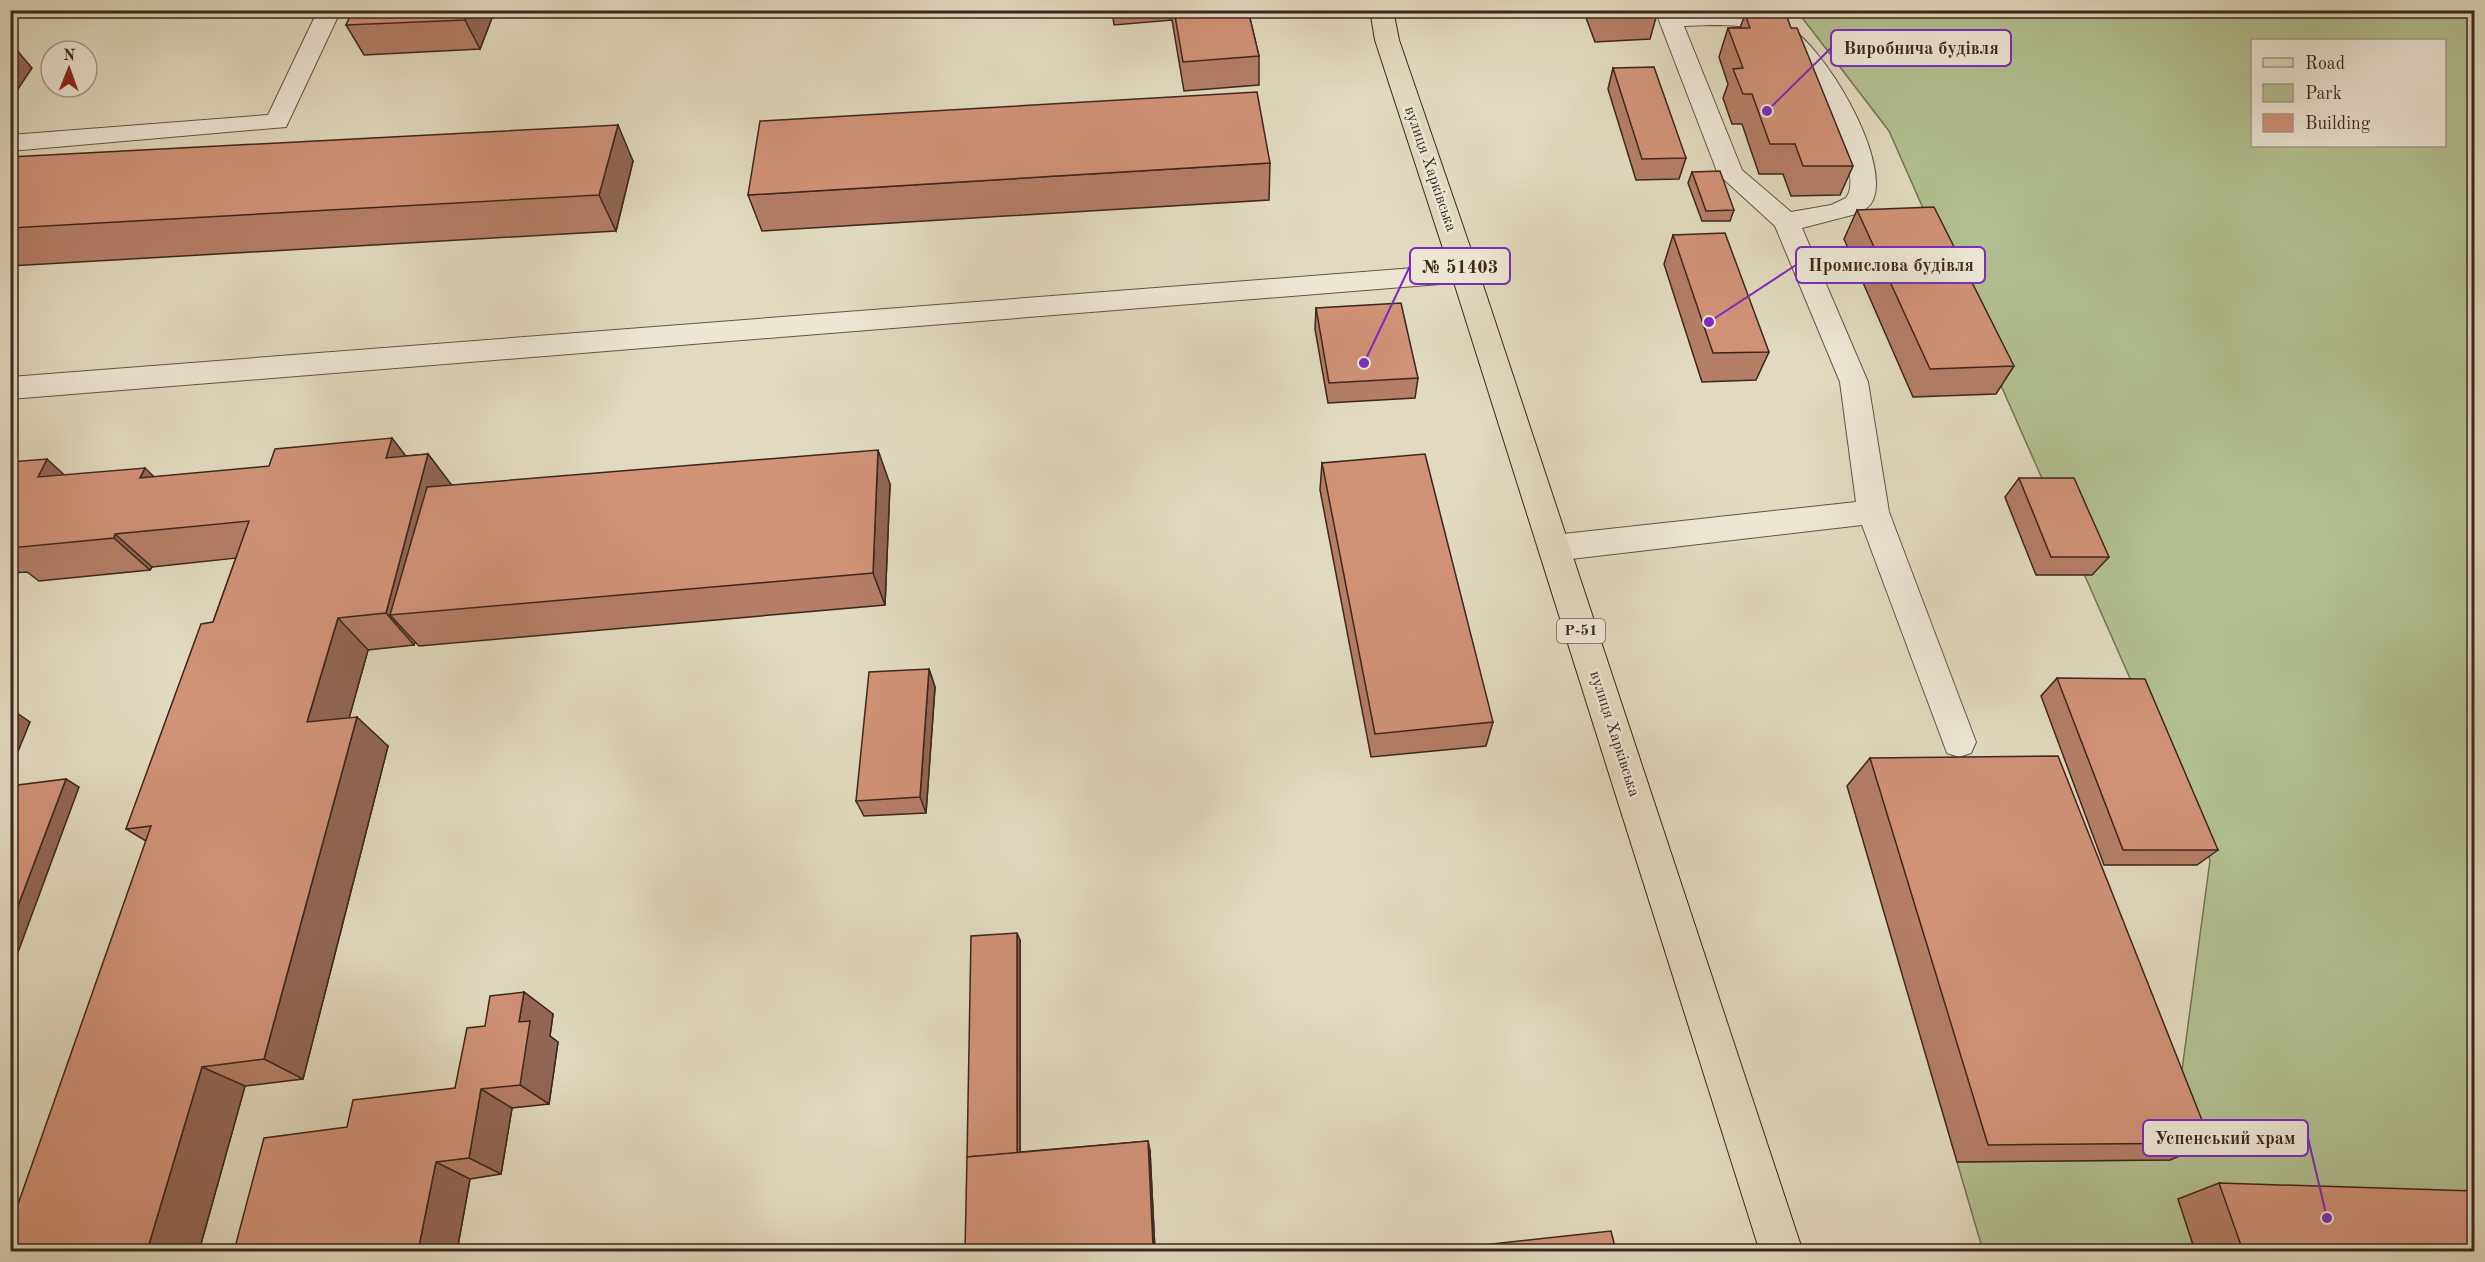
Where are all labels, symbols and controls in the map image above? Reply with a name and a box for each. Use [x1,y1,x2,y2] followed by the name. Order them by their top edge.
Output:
[1831,30,2011,66] callout: Виробнича будівля
[39,39,99,99] north arrow
[2251,39,2446,147] legend
[1843,40,1999,58] text: Виробнича будівля
[63,48,76,64] text: N
[2305,55,2345,73] text: Road
[2305,85,2342,103] text: Park
[1401,104,1459,234] street label: вулиця Харківська
[2305,115,2371,133] text: Building
[1796,247,1985,283] callout: Промислова будівля
[1410,248,1510,284] callout: № 51403
[1808,257,1974,275] text: Промислова будівля
[1422,259,1498,277] text: № 51403
[1557,619,1605,643] road number: Р-51
[1586,669,1642,799] street label: вулиця Харківська
[2143,1120,2308,1156] callout: Успенський храм
[2155,1130,2296,1148] text: Успенський храм

